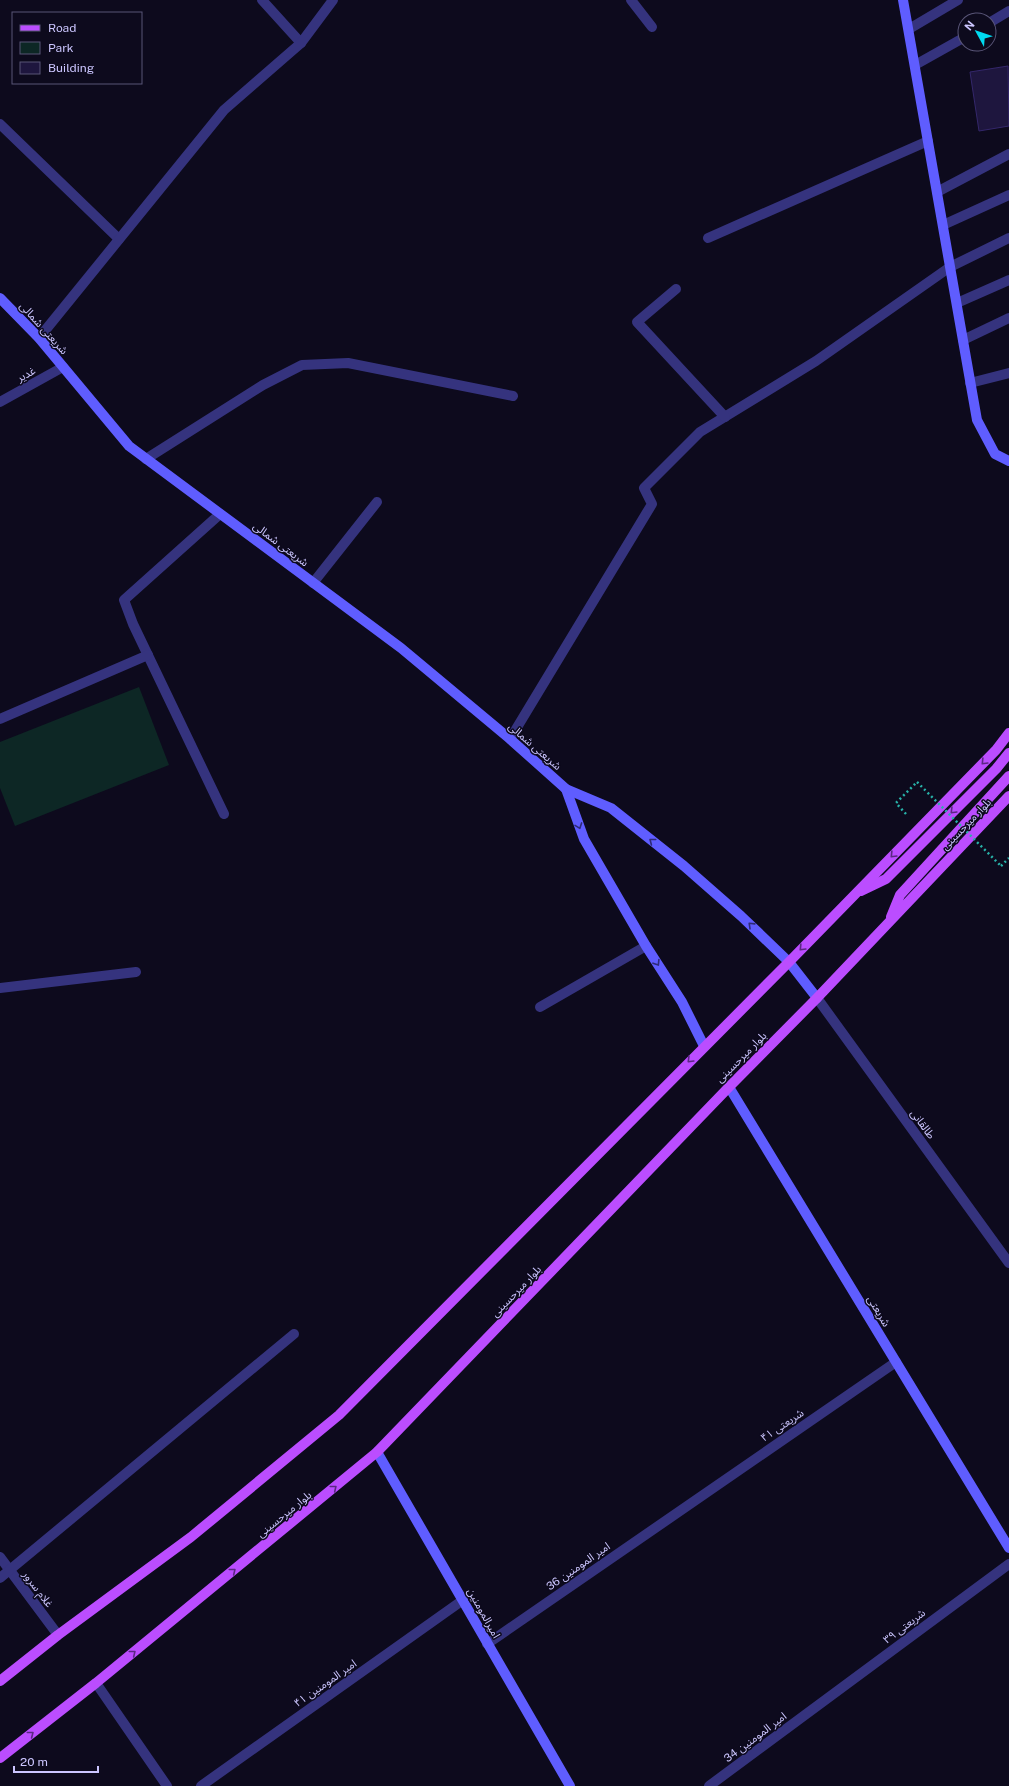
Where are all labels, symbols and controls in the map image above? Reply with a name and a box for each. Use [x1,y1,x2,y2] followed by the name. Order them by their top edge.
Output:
[12,12,142,84] legend
[957,12,997,52] north arrow
[962,18,977,33] text: N
[48,21,76,35] text: Road
[48,41,74,55] text: Park
[48,61,94,75] text: Building
[17,300,71,357] street label: شریعتی شمالی
[14,364,38,385] street label: غدیر
[251,519,311,570] street label: شریعتی شمالی
[506,720,564,773] street label: شریعتی شمالی
[981,757,989,765] one-way arrow
[939,796,994,853] street label: بلوار میرحسینی
[950,807,958,814] one-way arrow
[575,823,583,830] one-way arrow
[650,838,657,845] one-way arrow
[890,850,898,858] one-way arrow
[748,922,756,930] one-way arrow
[800,944,807,951] one-way arrow
[652,959,660,966] one-way arrow
[713,1029,769,1085] street label: بلوار میرحسینی
[687,1055,695,1063] one-way arrow
[908,1107,938,1142] street label: طالقانی
[489,1263,544,1320] street label: بلوار میرحسینی
[864,1293,893,1329] street label: شریعتی
[758,1406,807,1445] street label: شریعتی ۴۱
[329,1486,336,1493] one-way arrow
[254,1488,314,1540] street label: بلوار میرحسینی
[544,1540,613,1593] street label: امیر المومنین 36
[18,1568,56,1611] street label: غلام سرور
[229,1568,236,1575] one-way arrow
[464,1586,503,1641] street label: امیرالمومنین
[881,1606,928,1646] street label: شریعتی ۳۹
[128,1651,135,1658] one-way arrow
[291,1657,359,1710] street label: امیر المومنین ۴۱
[722,1710,789,1765] street label: امیر المومنین 34
[26,1732,33,1739] one-way arrow
[14,1748,98,1774] scale bar
[20,1755,48,1769] text: 20 m

